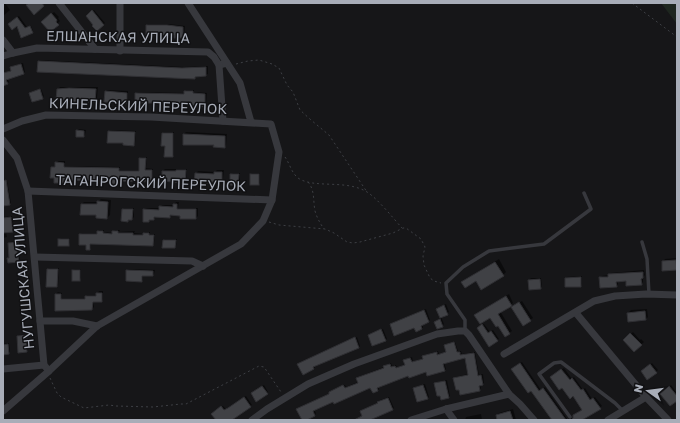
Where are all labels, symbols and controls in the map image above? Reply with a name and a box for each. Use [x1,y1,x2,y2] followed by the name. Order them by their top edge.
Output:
[46,27,191,46] street label: ЕЛШАНСКАЯ УЛИЦА
[49,94,228,117] street label: КИНЕЛЬСКИЙ ПЕРЕУЛОК
[56,171,247,194] street label: ТАГАНРОГСКИЙ ПЕРЕУЛОК
[8,206,37,350] street label: НУГУШСКАЯ УЛИЦА
[628,371,668,411] north arrow
[630,383,645,394] text: N

